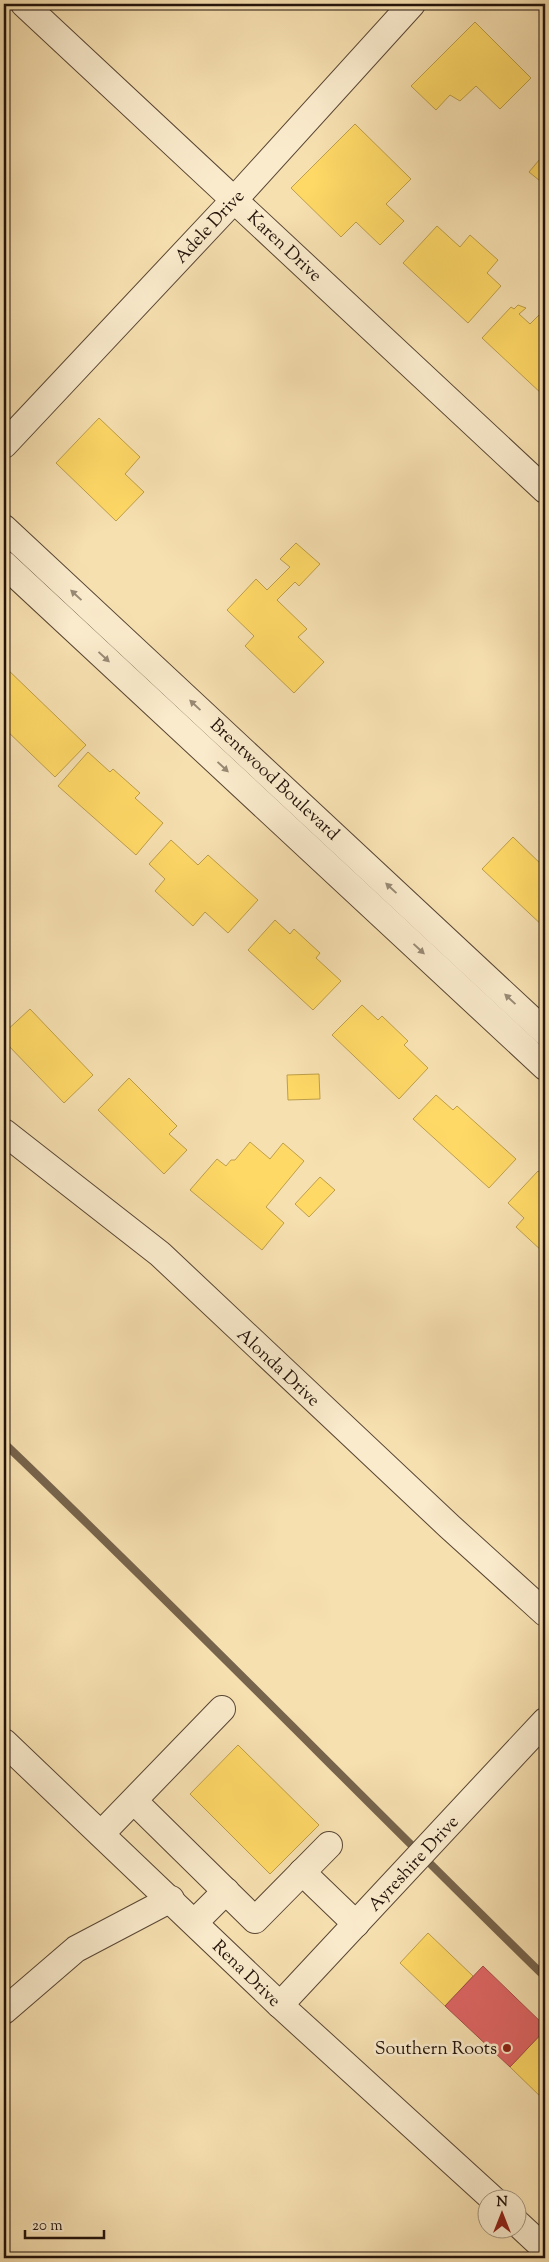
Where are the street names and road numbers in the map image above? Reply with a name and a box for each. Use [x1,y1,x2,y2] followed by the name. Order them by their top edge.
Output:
[169,185,251,270] street label: Adele Drive
[240,206,327,289] street label: Karen Drive
[203,713,344,847] street label: Brentwood Boulevard
[230,1323,325,1414] street label: Alonda Drive
[363,1811,466,1918] street label: Ayreshire Drive
[205,1935,286,2014] street label: Rena Drive

